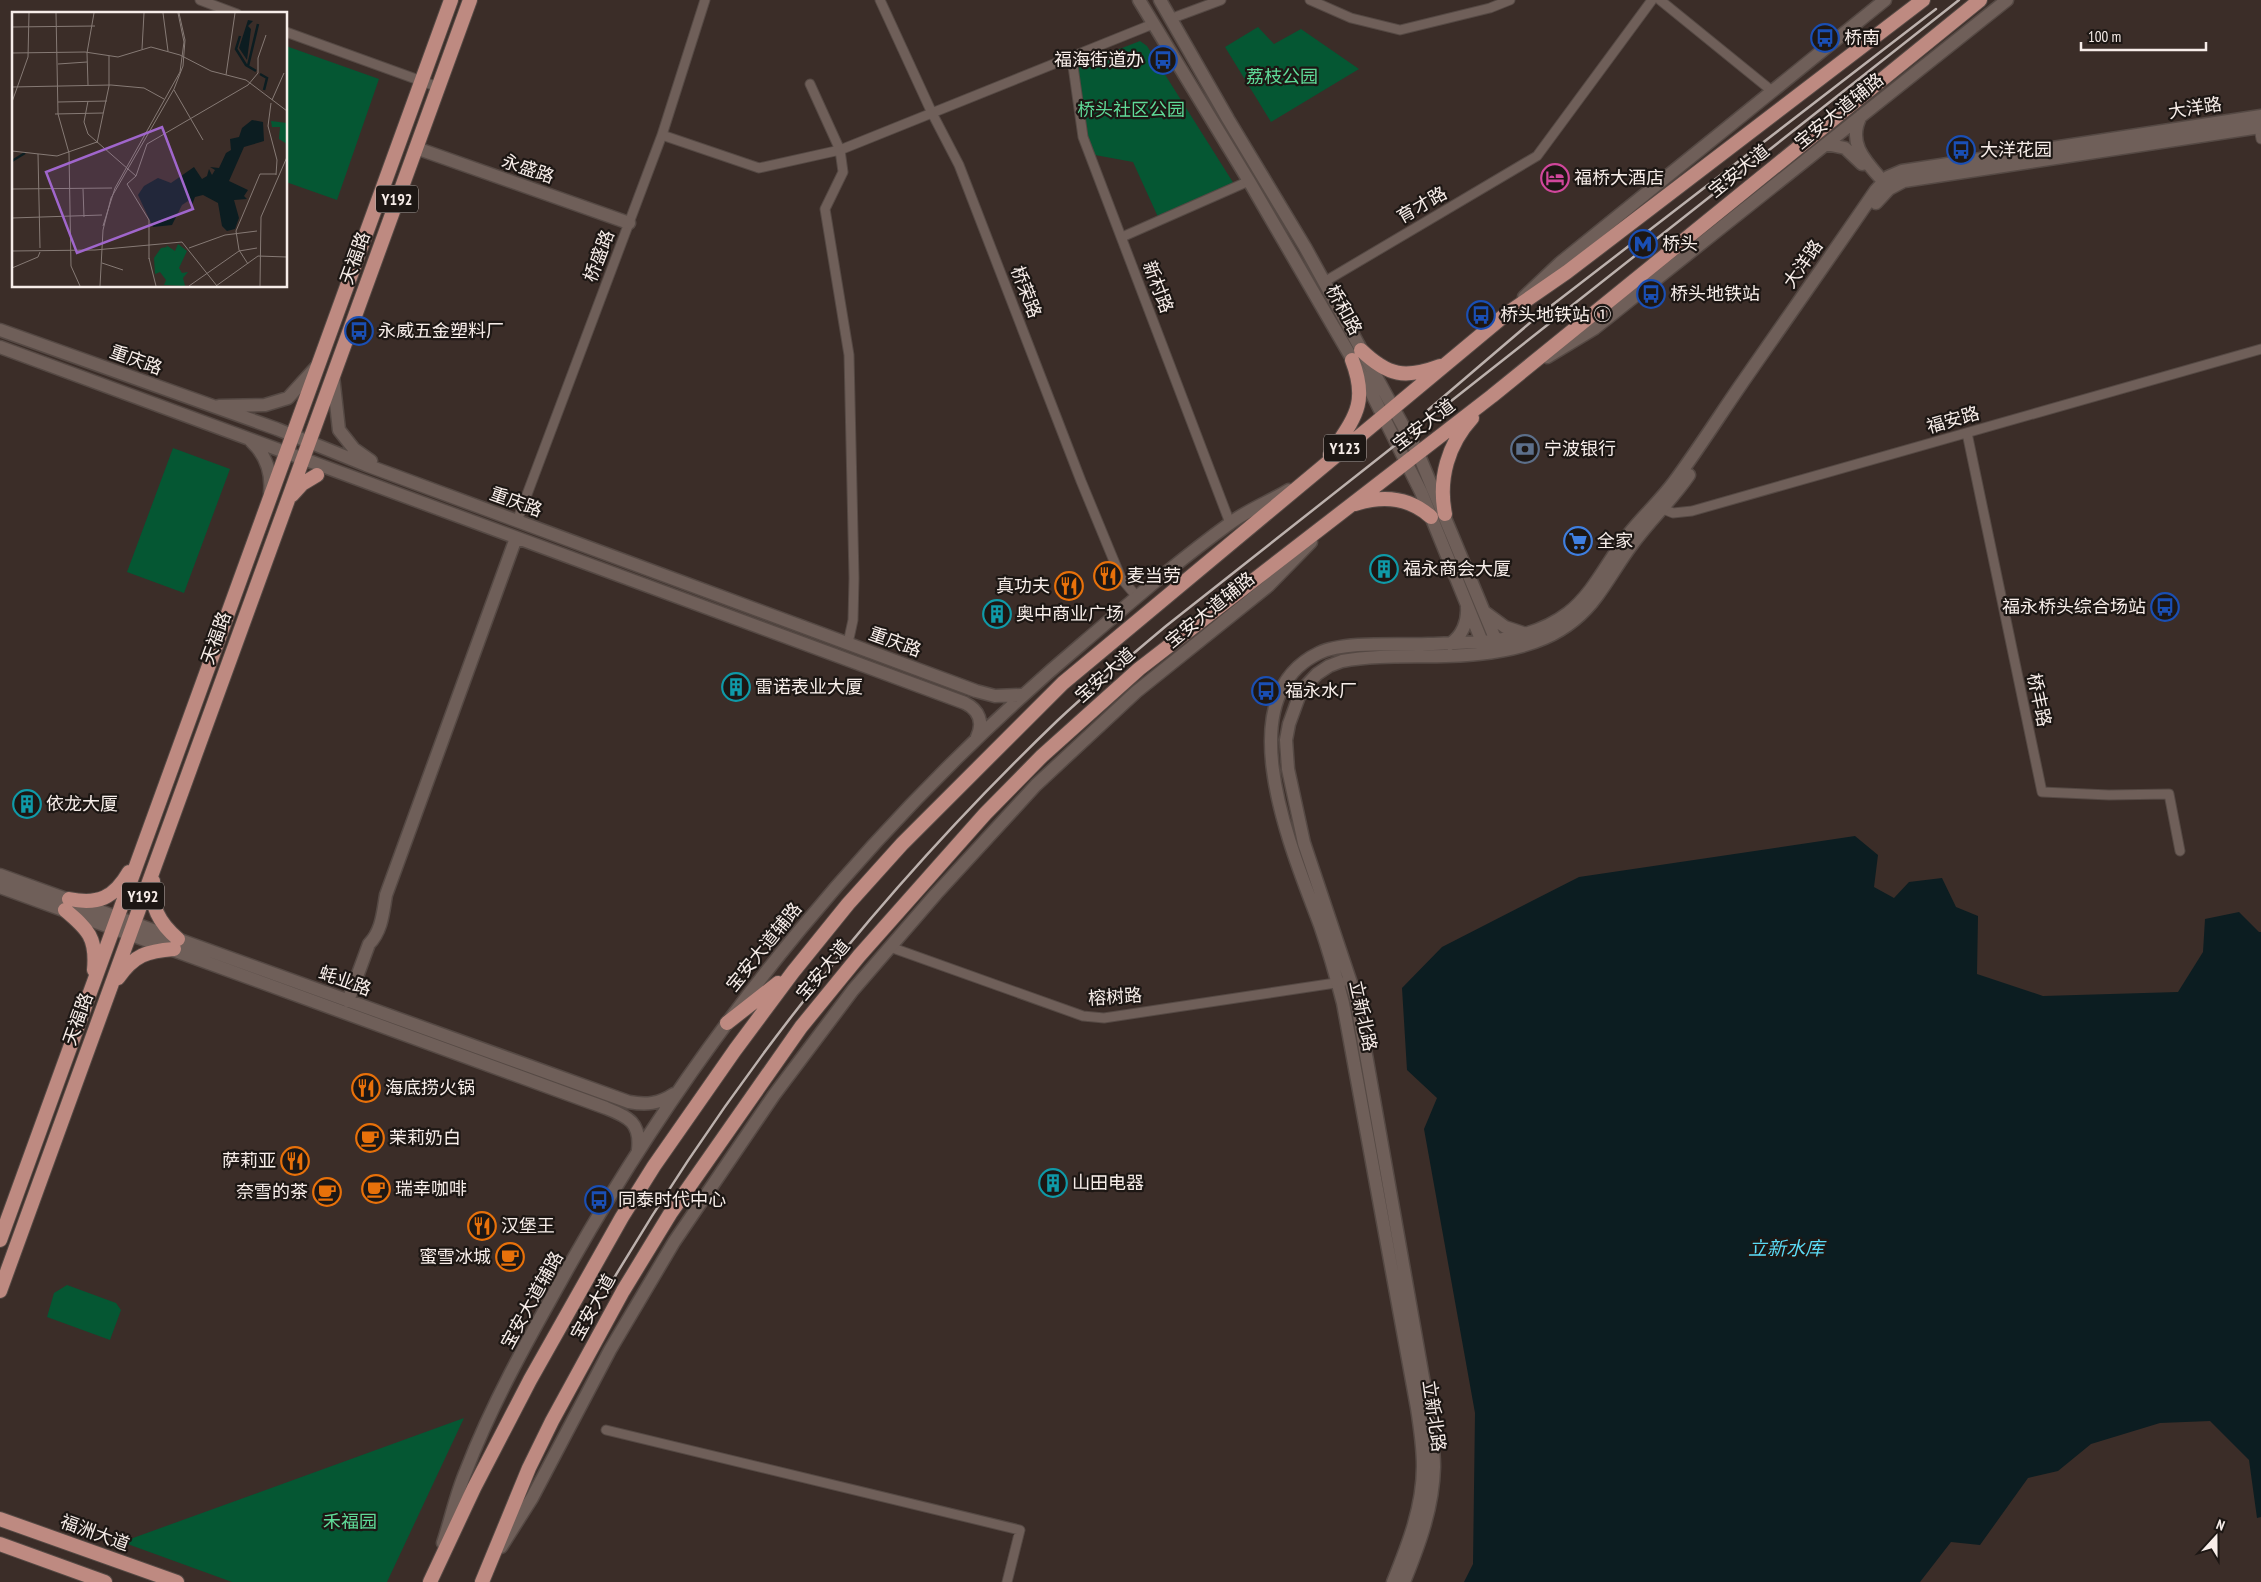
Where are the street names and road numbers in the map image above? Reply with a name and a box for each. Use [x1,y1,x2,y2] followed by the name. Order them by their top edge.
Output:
[1789,68,1888,154] street label: 宝安大道辅路
[2166,92,2223,123] street label: 大洋路
[1703,139,1774,202] street label: 宝安大道
[499,149,557,188] street label: 永盛路
[1393,181,1451,228] street label: 育才路
[376,185,418,212] road number: Y192
[578,226,619,285] street label: 桥盛路
[334,229,375,287] street label: 天福路
[1778,235,1827,292] street label: 大洋路
[1138,257,1179,316] street label: 新村路
[1006,262,1047,321] street label: 桥荣路
[1321,281,1368,339] street label: 桥和路
[107,339,165,380] street label: 重庆路
[1388,394,1459,455] street label: 宝安大道
[1924,401,1982,438] street label: 福安路
[1324,434,1366,462] road number: Y123
[487,481,545,522] street label: 重庆路
[1160,567,1259,653] street label: 宝安大道辅路
[195,609,236,667] street label: 天福路
[866,621,924,662] street label: 重庆路
[1070,642,1139,707] street label: 宝安大道
[2023,671,2056,729] street label: 桥丰路
[122,882,164,909] road number: Y192
[721,897,807,996] street label: 宝安大道辅路
[791,935,855,1005] street label: 宝安大道
[316,960,374,1001] street label: 蚝业路
[1345,978,1382,1054] street label: 立新北路
[1087,983,1143,1010] street label: 榕树路
[57,990,98,1048] street label: 天福路
[495,1247,568,1353] street label: 宝安大道辅路
[565,1270,620,1344] street label: 宝安大道
[1418,1379,1451,1453] street label: 立新北路
[57,1509,133,1556] street label: 福洲大道

